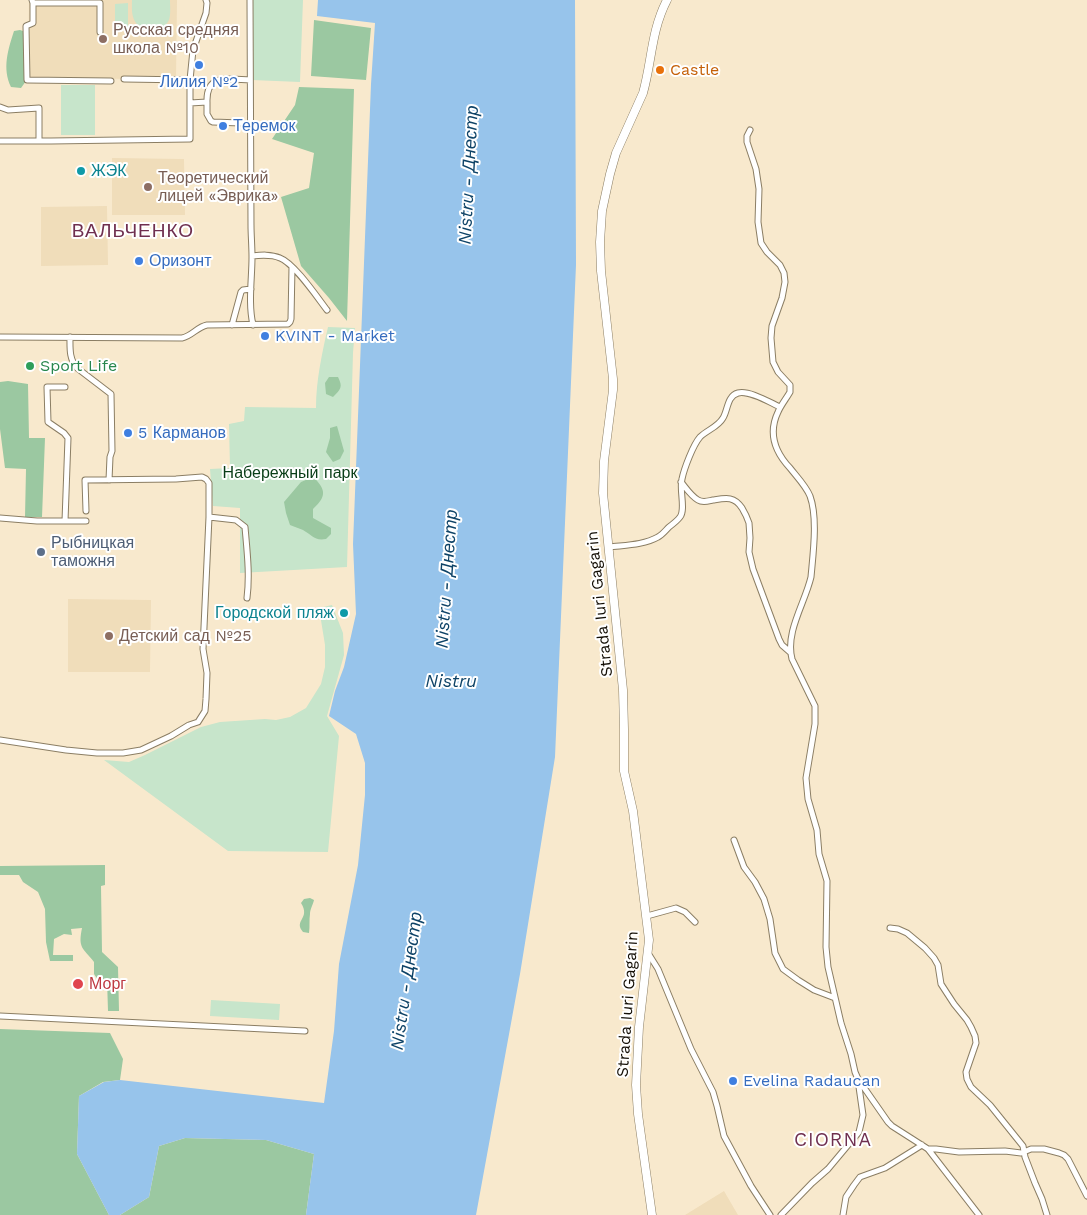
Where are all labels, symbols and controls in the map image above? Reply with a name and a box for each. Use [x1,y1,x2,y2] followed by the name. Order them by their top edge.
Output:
[113,20,239,58] place label: Русская средняя школа №10
[97,33,109,45] marker: Русская средняя школа №10
[193,59,205,71] marker: Лилия №2
[670,60,719,80] place label: Castle
[654,64,666,76] marker: Castle
[160,72,238,92] place label: Лилия №2
[455,105,483,245] water label: Nistru - Днестр
[233,116,295,136] place label: Теремок
[217,120,229,132] marker: Теремок
[91,161,127,181] place label: ЖЭК
[75,165,87,177] marker: ЖЭК
[158,168,278,206] place label: Теоретический лицей «Эврика»
[142,181,154,193] marker: Теоретический лицей «Эврика»
[71,220,195,242] district label: ВАЛЬЧЕНКО
[149,251,212,271] place label: Оризонт
[133,255,145,267] marker: Оризонт
[275,326,395,346] place label: KVINT - Market
[259,330,271,342] marker: KVINT - Market
[40,356,117,376] place label: Sport Life
[24,360,36,372] marker: Sport Life
[138,423,226,443] place label: 5 Карманов
[122,427,134,439] marker: 5 Карманов
[223,463,357,483] park label: Набережный парк
[431,509,463,649] water label: Nistru - Днестр
[583,530,617,678] street label: Strada Iuri Gagarin
[51,533,134,571] place label: Рыбницкая таможня
[35,546,47,558] marker: Рыбницкая таможня
[215,603,334,623] place label: Городской пляж
[338,607,350,619] marker: Городской пляж
[119,626,252,646] place label: Детский сад №25
[103,630,115,642] marker: Детский сад №25
[425,671,477,693] water label: Nistru
[387,911,427,1051] water label: Nistru - Днестр
[613,930,643,1078] street label: Strada Iuri Gagarin
[89,974,126,994] place label: Морг
[71,977,85,991] marker: Морг
[743,1071,880,1091] place label: Evelina Radaucan
[727,1075,739,1087] marker: Evelina Radaucan
[793,1129,873,1151] district label: CIORNA

